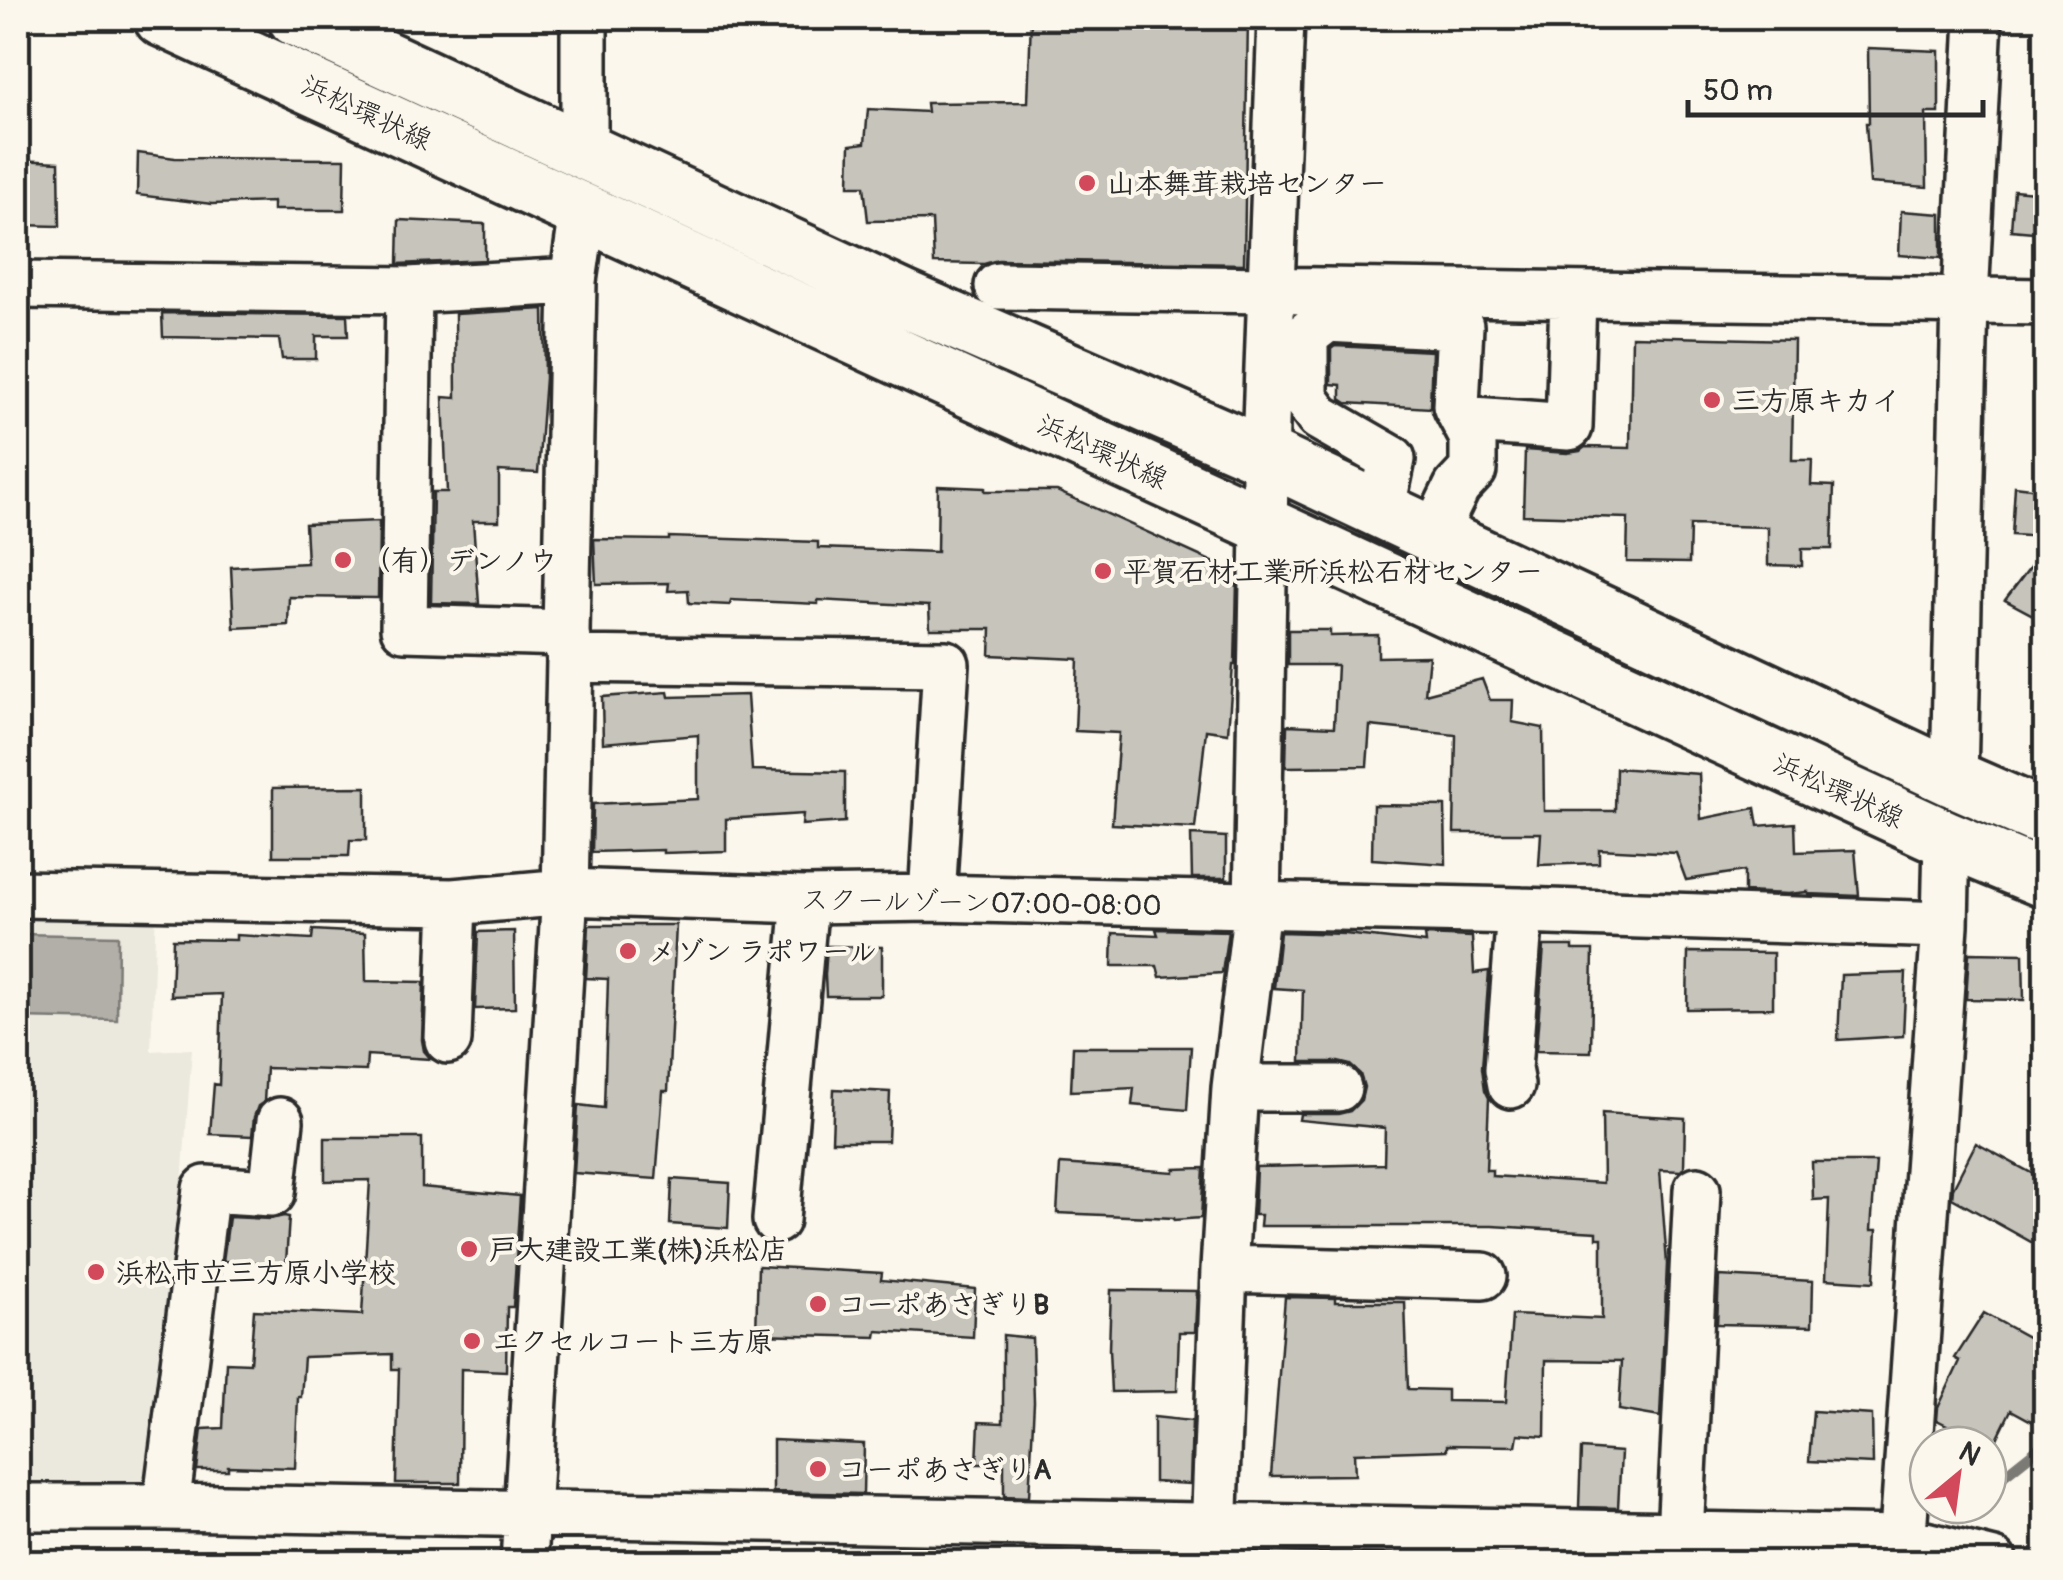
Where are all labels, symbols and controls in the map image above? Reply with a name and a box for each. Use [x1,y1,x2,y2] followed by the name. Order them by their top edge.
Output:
[1688,55,1983,117] scale bar
[296,68,437,159] street label: 浜松環状線
[1703,72,1773,109] text: 50 m
[1107,167,1387,202] place label: 山本舞茸栽培センター
[1076,172,1098,194] marker: 山本舞茸栽培センター
[1732,384,1900,419] place label: 三方原キカイ
[1701,389,1723,411] marker: 三方原キカイ
[1032,407,1173,498] street label: 浜松環状線
[363,544,557,579] place label: （有）デンノウ
[332,549,354,571] marker: （有）デンノウ
[1123,555,1543,590] place label: 平賀石材工業所浜松石材センター
[1092,560,1114,582] marker: 平賀石材工業所浜松石材センター
[1768,746,1909,837] street label: 浜松環状線
[800,883,1162,924] street label: スクールゾーン07:00-08:00
[648,935,877,970] place label: メゾン ラポワール
[617,940,639,962] marker: メゾン ラポワール
[489,1233,788,1268] place label: 戸大建設工業(株)浜松店
[458,1238,480,1260] marker: 戸大建設工業(株)浜松店
[116,1256,396,1291] place label: 浜松市立三方原小学校
[85,1261,107,1283] marker: 浜松市立三方原小学校
[838,1288,1049,1323] place label: コーポあさぎりB
[807,1293,829,1315] marker: コーポあさぎりB
[492,1325,773,1360] place label: エクセルコート三方原
[461,1330,483,1352] marker: エクセルコート三方原
[1908,1425,2008,1525] north arrow
[1953,1435,1986,1474] text: N
[838,1453,1051,1488] place label: コーポあさぎりA
[807,1458,829,1480] marker: コーポあさぎりA

